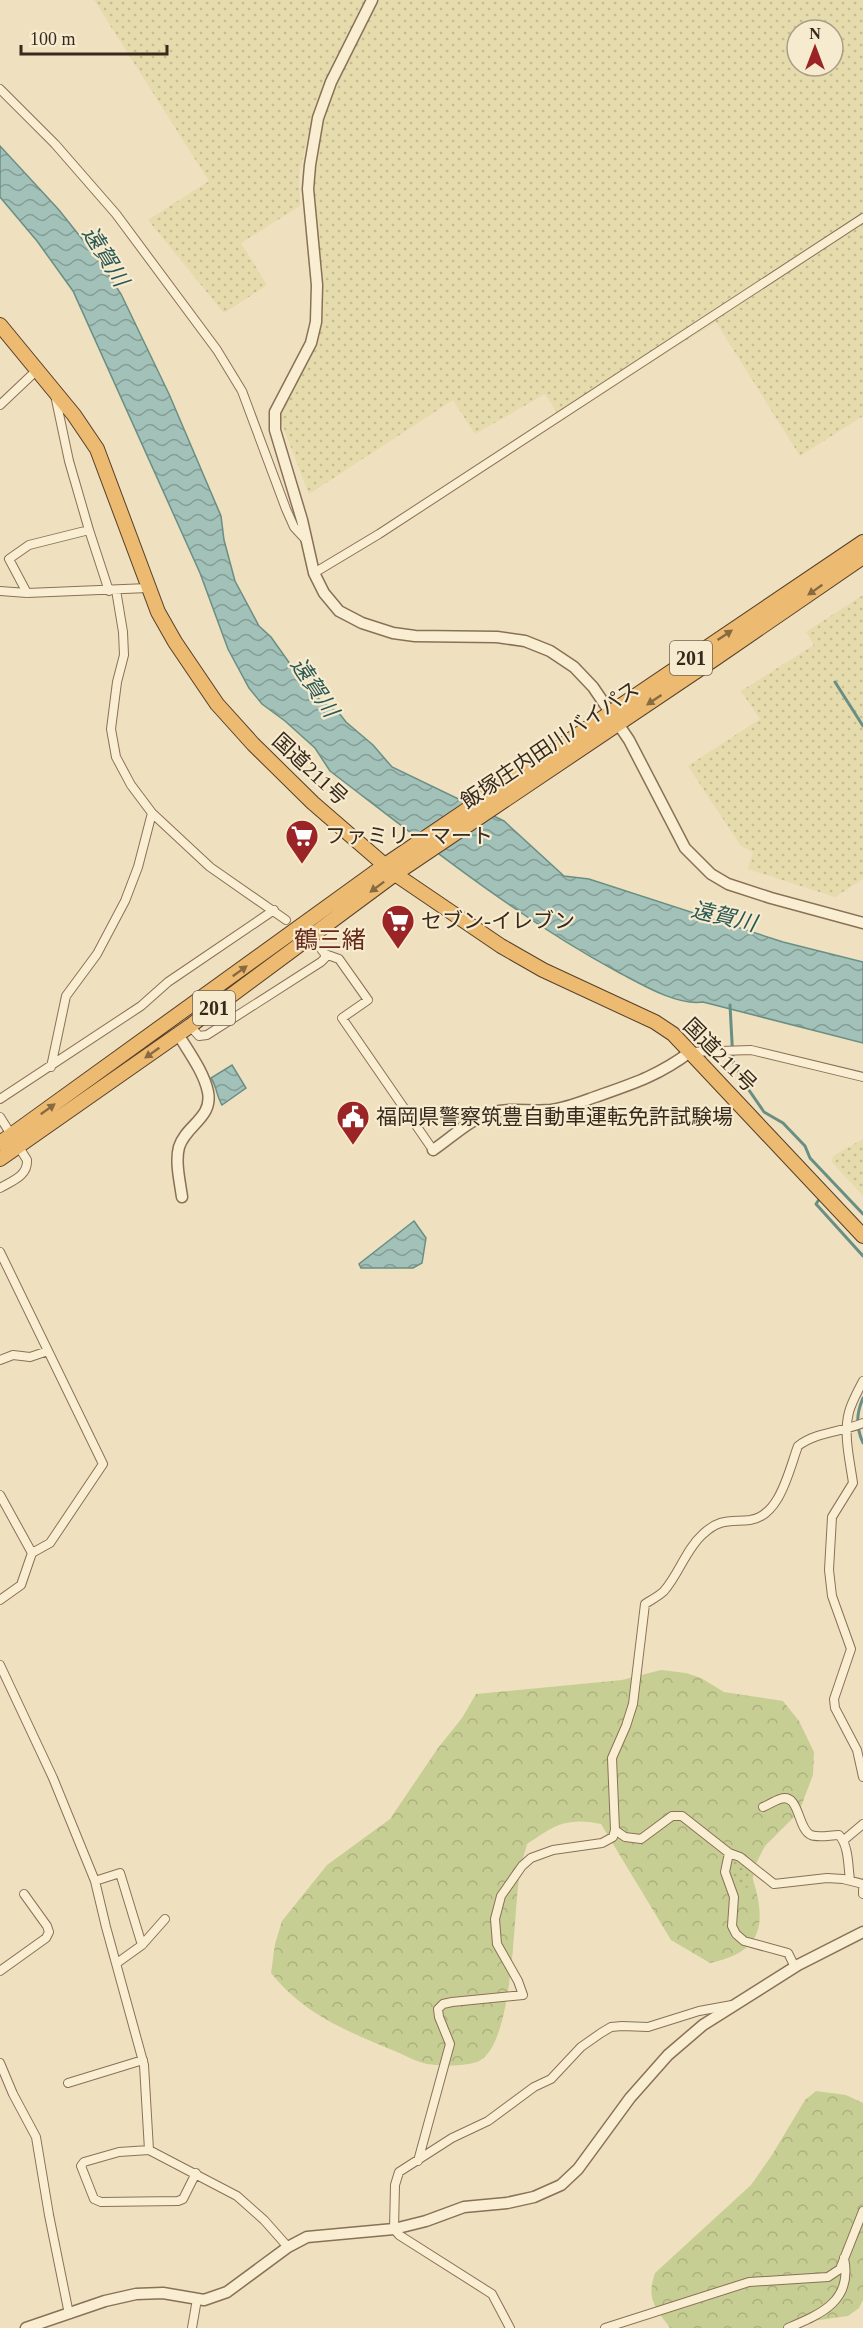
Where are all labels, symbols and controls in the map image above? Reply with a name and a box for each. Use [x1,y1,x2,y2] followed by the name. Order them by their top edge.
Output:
[21,18,166,56] scale bar
[785,18,845,78] north arrow
[809,25,821,42] text: N
[30,29,76,49] text: 100 m
[77,222,135,293] water label: 遠賀川
[807,584,823,595] one-way arrow
[717,630,733,641] one-way arrow
[670,641,712,675] road number: 201
[286,653,345,723] water label: 遠賀川
[456,676,644,814] street label: 飯塚庄内田川バイパス
[646,694,662,705] one-way arrow
[268,728,352,810] street label: 国道211号
[284,818,320,865] supermarket icon: ファミリーマート
[325,824,493,848] place label: ファミリーマート
[369,881,384,893] one-way arrow
[689,897,761,937] water label: 遠賀川
[380,903,416,950] supermarket icon: セブン-イレブン
[421,909,575,933] place label: セブン-イレブン
[294,927,366,953] district label: 鶴三緒
[232,965,247,977] one-way arrow
[193,991,235,1025] road number: 201
[678,1013,762,1097] street label: 国道211号
[144,1047,160,1059] one-way arrow
[335,1099,371,1146] public building icon: 福岡県警察筑豊自動車運転免許試験場
[39,1103,55,1115] one-way arrow
[376,1105,733,1129] place label: 福岡県警察筑豊自動車運転免許試験場

